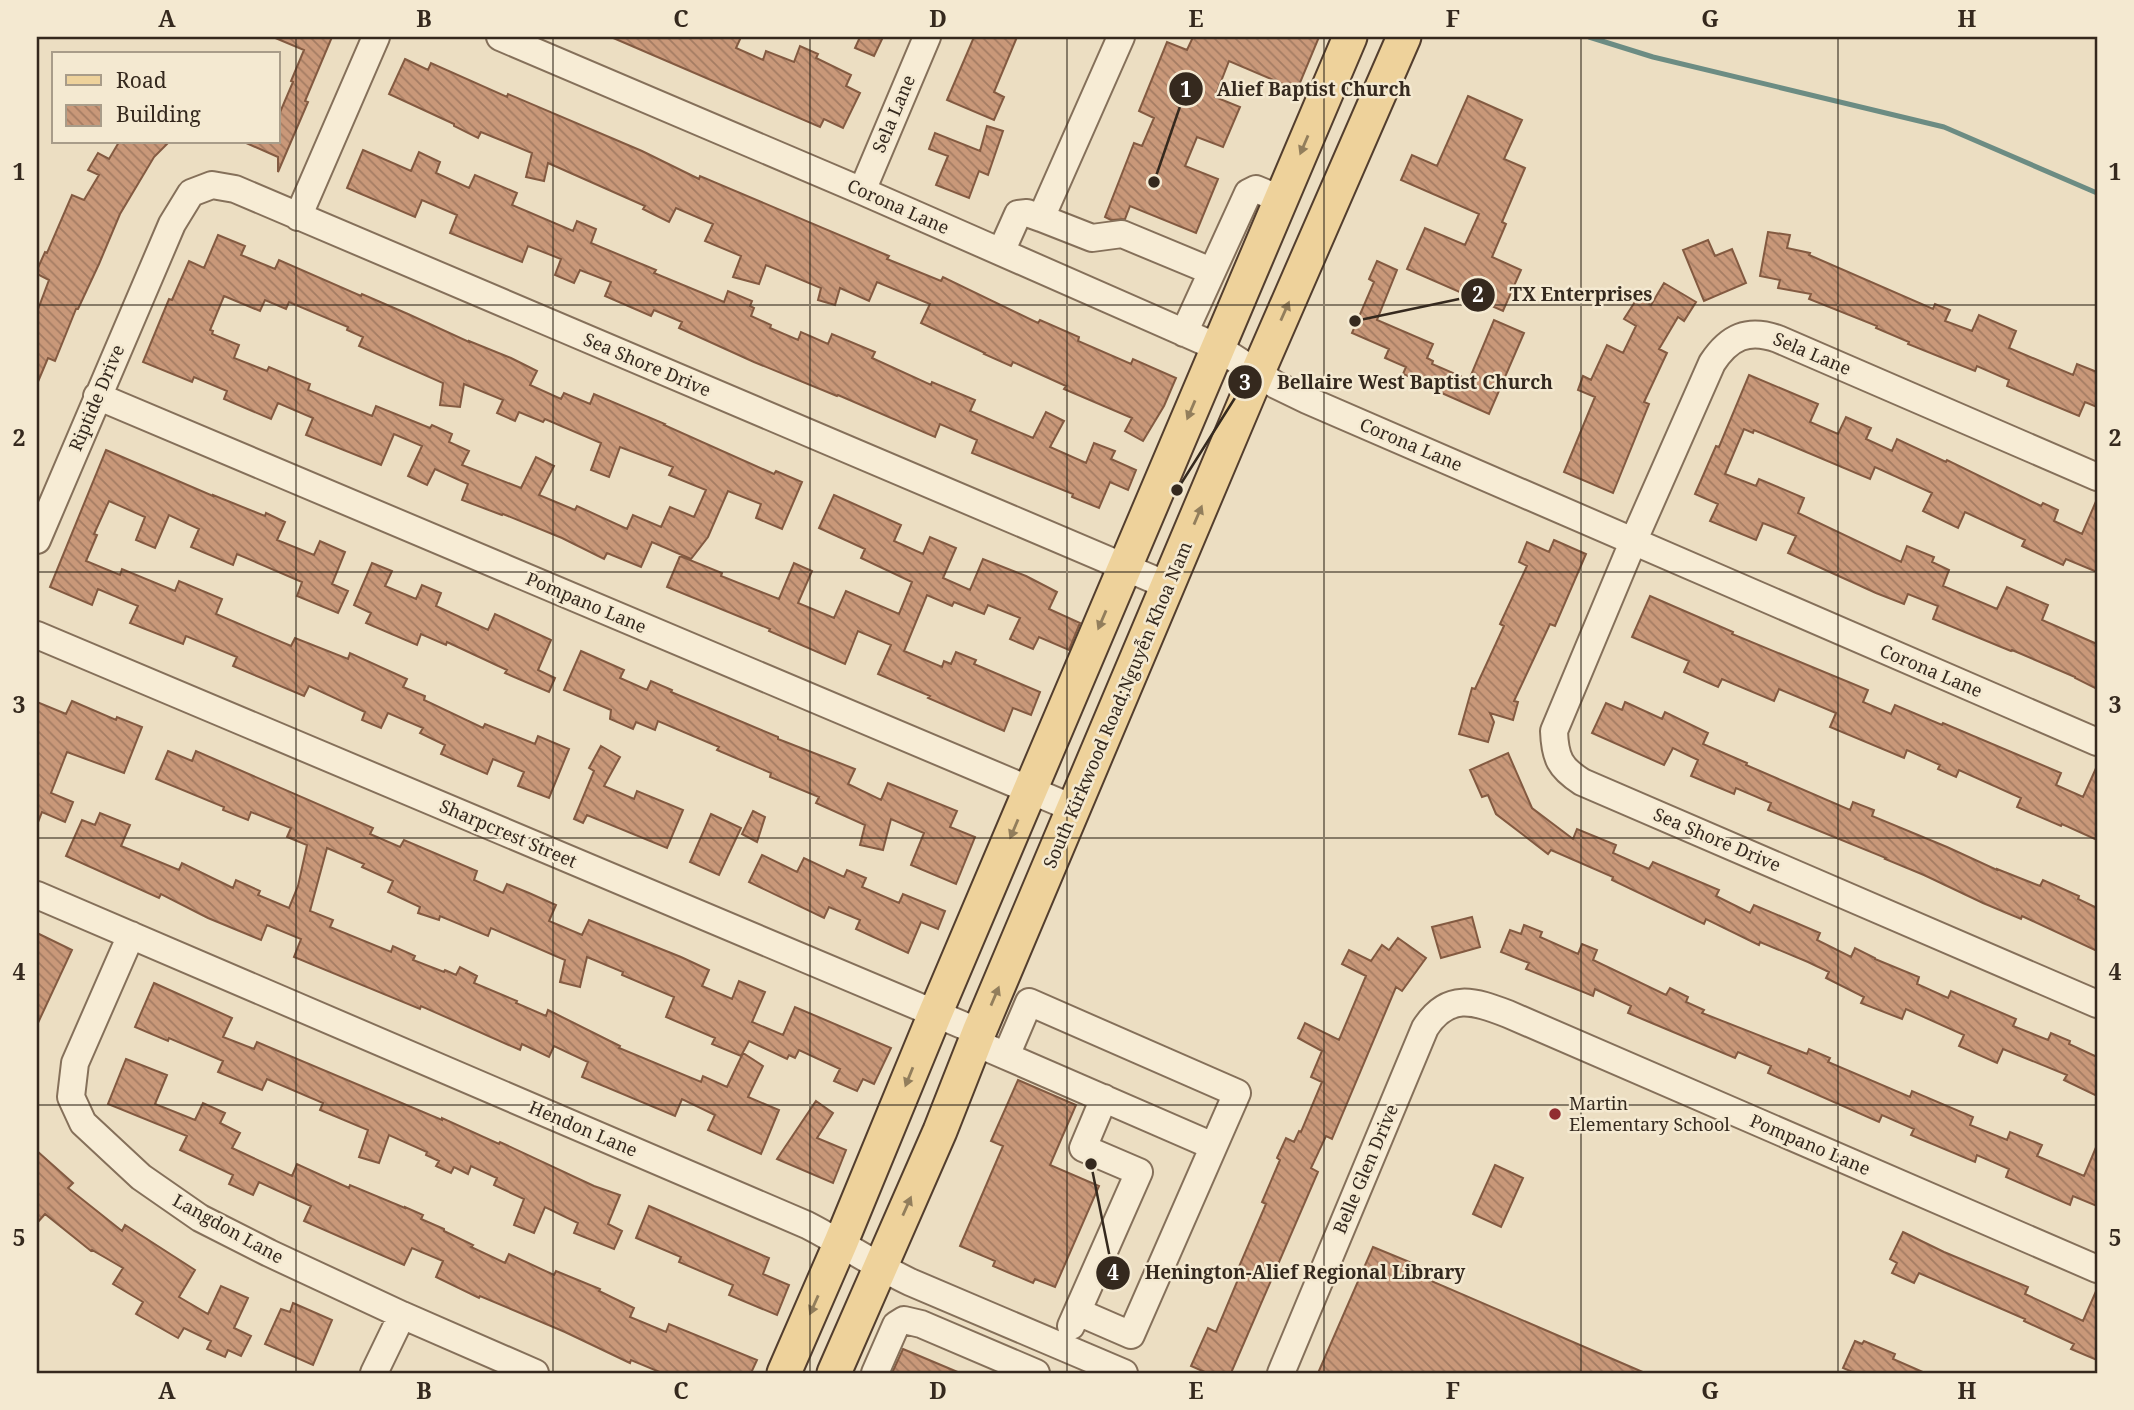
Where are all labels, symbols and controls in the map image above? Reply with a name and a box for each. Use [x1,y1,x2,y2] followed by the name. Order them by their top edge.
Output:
[158,2,176,34] text: A
[416,2,432,34] text: B
[673,2,689,34] text: C
[929,2,947,34] text: D
[1188,2,1204,34] text: E
[1446,2,1460,34] text: F
[1701,2,1719,34] text: G
[1958,2,1977,34] text: H
[52,52,280,144] legend
[116,66,167,94] text: Road
[1168,69,1426,109] callout: Alief Baptist Church
[866,71,920,156] street label: Sela Lane
[1180,75,1192,103] text: 1
[1217,76,1412,102] text: Alief Baptist Church
[116,100,201,128] text: Building
[1298,134,1309,155] one-way arrow
[13,155,26,187] text: 1
[2109,155,2122,187] text: 1
[844,173,953,239] street label: Corona Lane
[1461,275,1667,315] callout: TX Enterprises
[1472,280,1484,308] text: 2
[1510,281,1652,307] text: TX Enterprises
[1279,301,1291,321] one-way arrow
[580,326,715,402] street label: Sea Shore Drive
[1770,326,1855,380] street label: Sela Lane
[63,341,129,455] street label: Riptide Drive
[1228,362,1567,402] callout: Bellaire West Baptist Church
[1239,368,1251,396] text: 3
[1277,369,1553,395] text: Bellaire West Baptist Church
[1185,400,1196,421] one-way arrow
[1356,412,1466,476] street label: Corona Lane
[13,421,26,453] text: 2
[2109,421,2122,453] text: 2
[1193,505,1204,526] one-way arrow
[1037,537,1197,872] street label: South Kirkwood Road;Nguyễn Khoa Nam
[522,566,650,638] street label: Pompano Lane
[1096,609,1107,630] one-way arrow
[1876,638,1986,702] street label: Corona Lane
[13,688,26,720] text: 3
[2109,688,2122,720] text: 3
[436,793,581,873] street label: Sharpcrest Street
[1650,801,1785,877] street label: Sea Shore Drive
[1008,819,1019,840] one-way arrow
[13,955,26,987] text: 4
[2109,955,2122,987] text: 4
[990,985,1001,1006] one-way arrow
[903,1067,914,1088] one-way arrow
[1569,1091,1730,1136] place label: Martin Elementary School
[525,1094,641,1162] street label: Hendon Lane
[1327,1100,1403,1237] street label: Belle Glen Drive
[1547,1106,1563,1122] marker: Martin Elementary School
[1746,1108,1874,1180] street label: Pompano Lane
[169,1188,288,1268] street label: Langdon Lane
[902,1195,913,1216] one-way arrow
[13,1221,26,1253] text: 5
[2109,1221,2122,1253] text: 5
[1095,1253,1479,1293] callout: Henington-Alief Regional Library
[1107,1258,1119,1286] text: 4
[1145,1259,1465,1285] text: Henington-Alief Regional Library
[808,1295,820,1315] one-way arrow
[158,1374,176,1406] text: A
[416,1374,432,1406] text: B
[673,1374,689,1406] text: C
[929,1374,947,1406] text: D
[1188,1374,1204,1406] text: E
[1446,1374,1460,1406] text: F
[1701,1374,1719,1406] text: G
[1958,1374,1977,1406] text: H

